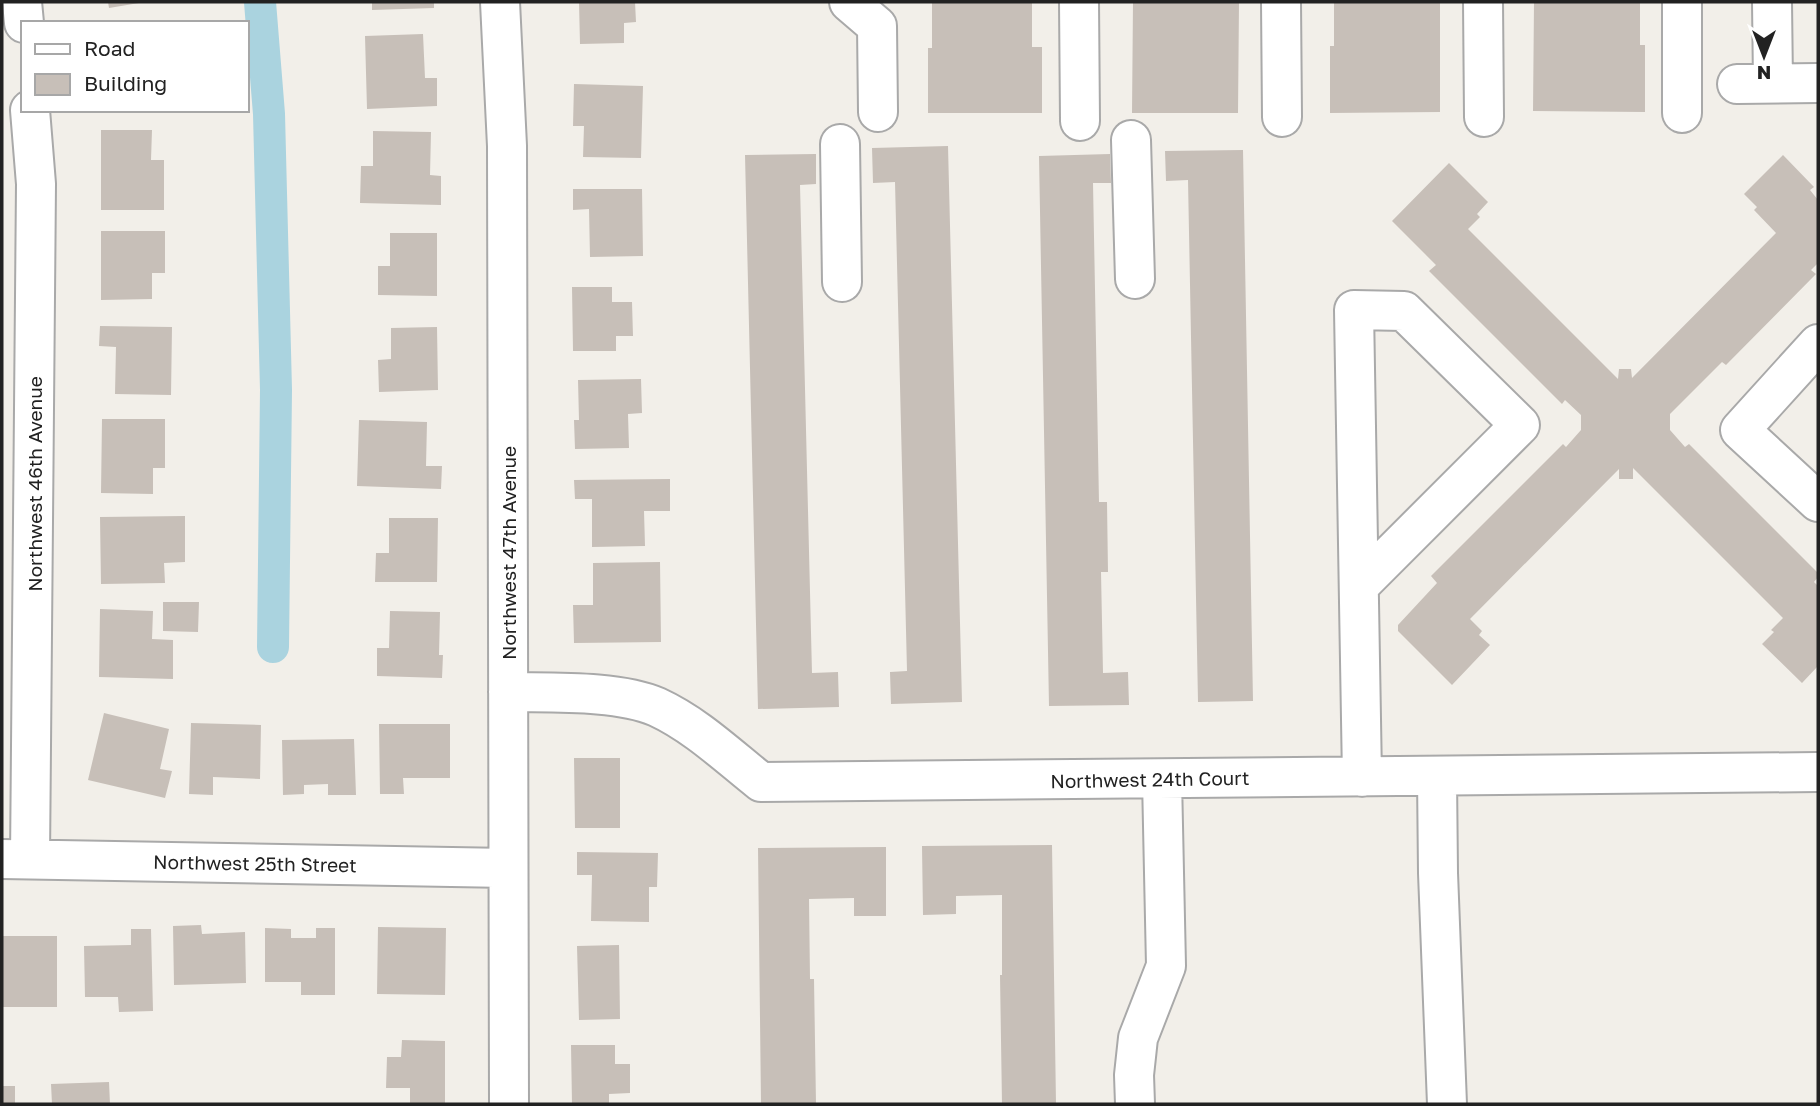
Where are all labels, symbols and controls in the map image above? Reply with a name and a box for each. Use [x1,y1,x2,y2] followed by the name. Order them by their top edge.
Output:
[21,21,248,112] legend
[1729,21,1799,91] north arrow
[84,35,135,61] text: Road
[1757,62,1771,85] text: N
[84,70,167,96] text: Building
[23,376,46,592] street label: Northwest 46th Avenue
[497,446,520,660] street label: Northwest 47th Avenue
[1050,766,1250,792] street label: Northwest 24th Court
[153,850,357,876] street label: Northwest 25th Street

